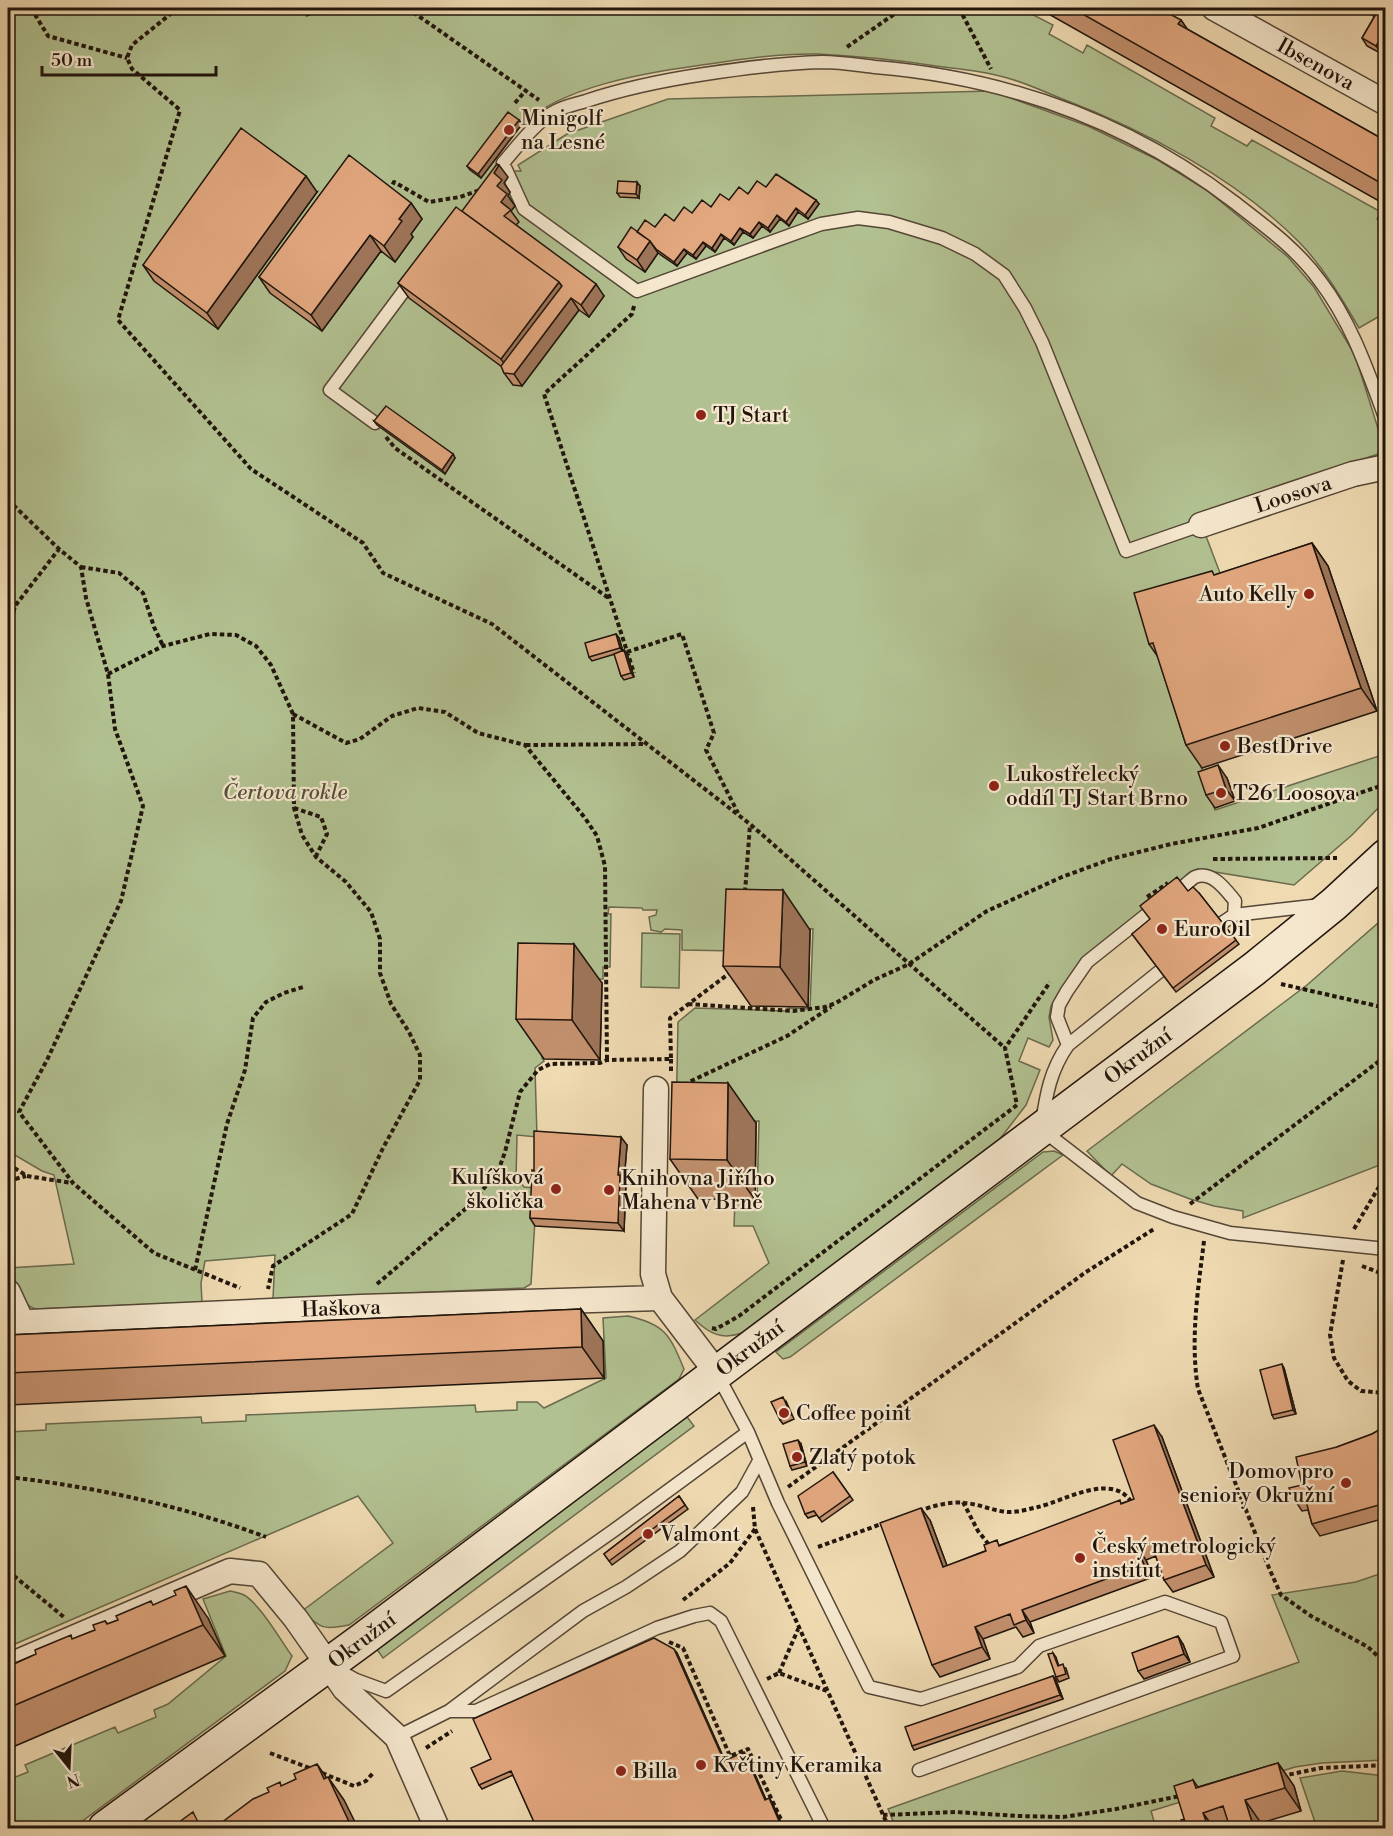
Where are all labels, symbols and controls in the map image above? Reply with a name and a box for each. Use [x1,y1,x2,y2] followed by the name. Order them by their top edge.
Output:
[1272,33,1359,97] street label: Ibsenova
[42,39,216,77] scale bar
[51,49,93,72] text: 50 m
[521,106,605,156] place label: Minigolf na Lesné
[502,123,516,137] marker: Minigolf na Lesné
[713,403,790,429] place label: TJ Start
[694,408,708,422] marker: TJ Start
[1252,470,1335,520] street label: Loosova
[1198,582,1298,608] place label: Auto Kelly
[1302,587,1316,601] marker: Auto Kelly
[1236,734,1333,760] place label: BestDrive
[1218,739,1232,753] marker: BestDrive
[1006,762,1188,812] place label: Lukostřelecký oddíl TJ Start Brno
[223,777,347,806] park label: Čertova rokle
[987,779,1001,793] marker: Lukostřelecký oddíl TJ Start Brno
[1233,781,1356,807] place label: T26 Loosova
[1214,786,1228,800] marker: T26 Loosova
[1174,917,1251,943] place label: EuroOil
[1155,922,1169,936] marker: EuroOil
[1099,1022,1179,1091] street label: Okružní
[451,1165,544,1215] place label: Kulíšková školička
[621,1166,775,1216] place label: Knihovna Jiřího Mahena v Brně
[549,1182,563,1196] marker: Kulíšková školička
[602,1183,616,1197] marker: Knihovna Jiřího Mahena v Brně
[301,1295,382,1323] street label: Haškova
[711,1314,791,1383] street label: Okružní
[796,1401,912,1427] place label: Coffee point
[777,1406,791,1420] marker: Coffee point
[809,1445,916,1471] place label: Zlatý potok
[790,1450,804,1464] marker: Zlatý potok
[1180,1459,1335,1509] place label: Domov pro seniory Okružní
[1339,1476,1353,1490] marker: Domov pro seniory Okružní
[659,1522,741,1548] place label: Valmont
[641,1527,655,1541] marker: Valmont
[1092,1531,1277,1584] place label: Český metrologický institut
[1073,1551,1087,1565] marker: Český metrologický institut
[323,1606,403,1675] street label: Okružní
[39,1737,99,1797] north arrow
[713,1753,883,1779] place label: Květiny Keramika
[694,1758,708,1772] marker: Květiny Keramika
[632,1759,678,1785] place label: Billa
[614,1764,628,1778] marker: Billa
[64,1769,82,1792] text: N

